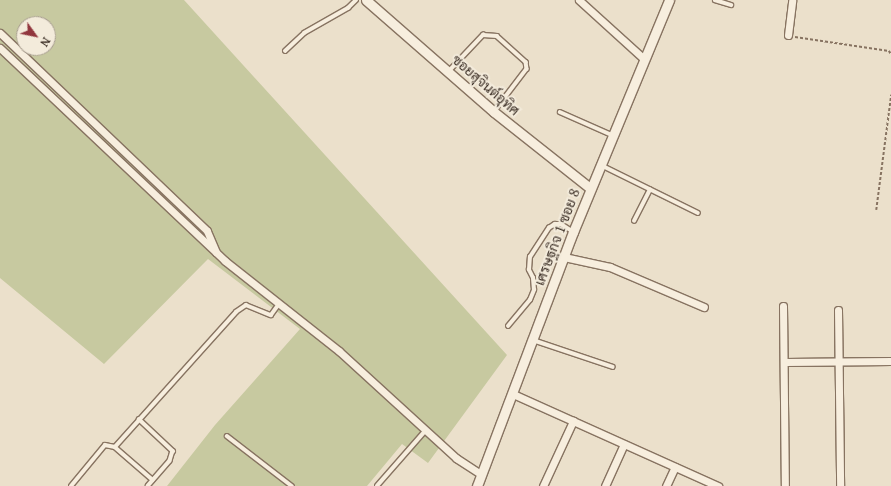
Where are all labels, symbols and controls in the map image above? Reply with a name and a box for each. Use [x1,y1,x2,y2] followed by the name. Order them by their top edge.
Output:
[16,16,56,56] north arrow
[37,35,53,49] text: N
[449,51,523,119] street label: ซอยสุจินต์อุทิศ
[531,186,583,288] street label: เศรษฐกิจ 1 ซอย 8

